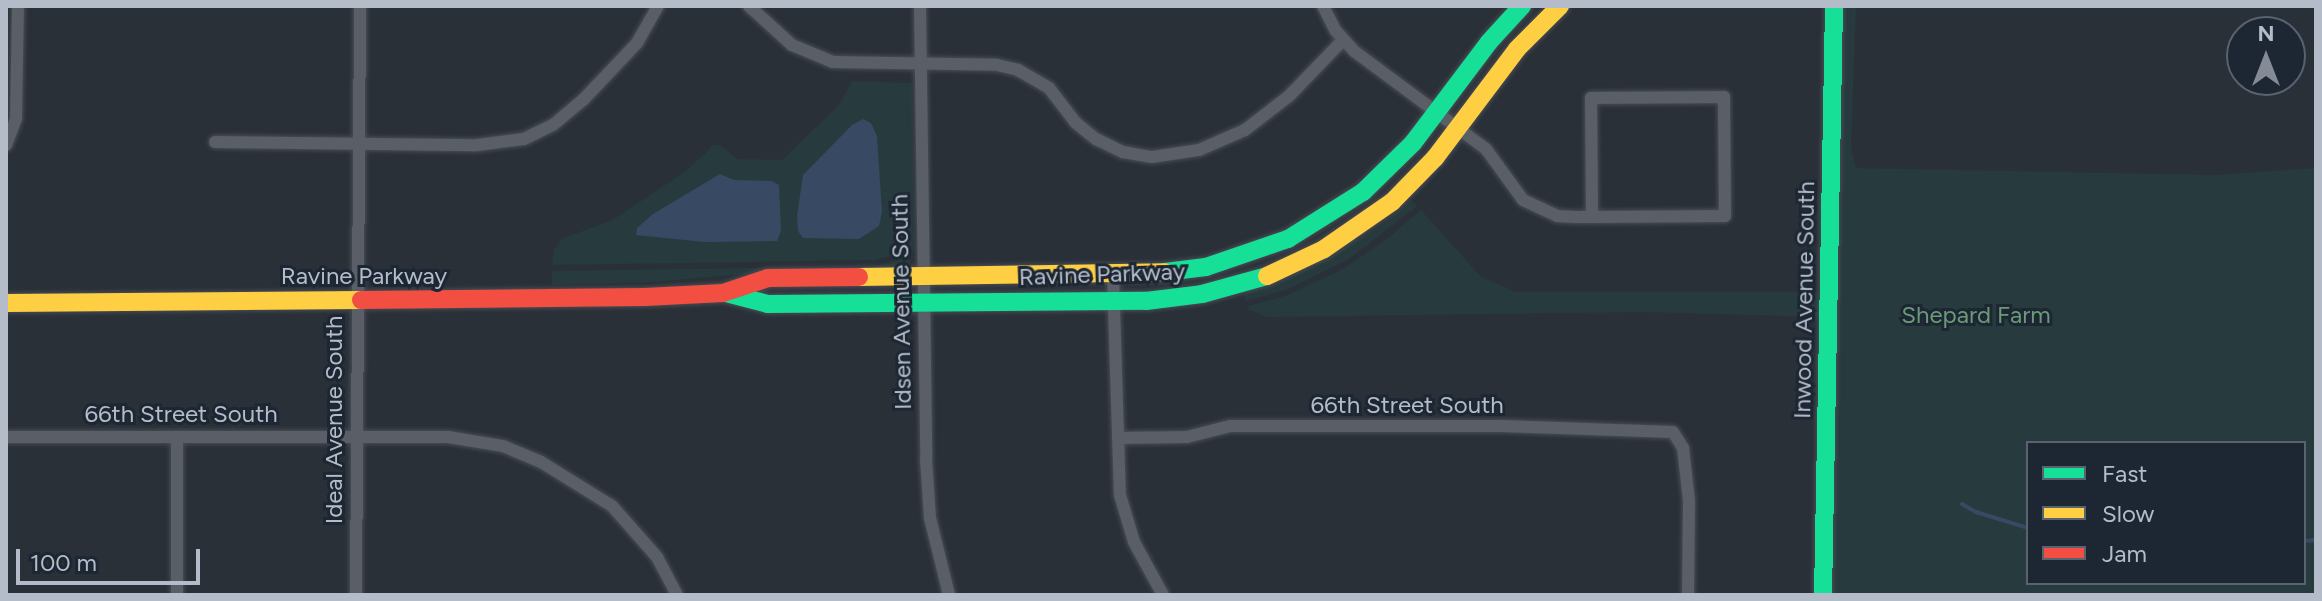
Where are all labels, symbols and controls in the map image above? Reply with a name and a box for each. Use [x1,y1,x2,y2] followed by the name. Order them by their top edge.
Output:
[2226,16,2306,96] north arrow
[2257,20,2275,47] text: N
[1788,181,1820,419] street label: Inwood Avenue South
[885,194,917,410] street label: Idsen Avenue South
[1018,257,1186,291] street label: Ravine Parkway
[281,262,447,290] street label: Ravine Parkway
[1901,301,2051,329] park label: Shepard Farm
[320,316,348,524] street label: Ideal Avenue South
[1310,391,1504,419] street label: 66th Street South
[84,400,278,428] street label: 66th Street South
[2026,441,2306,585] legend
[2102,459,2147,488] text: Fast
[2102,499,2154,528] text: Slow
[20,533,204,583] scale bar
[2102,539,2147,568] text: Jam
[30,548,97,577] text: 100 m

